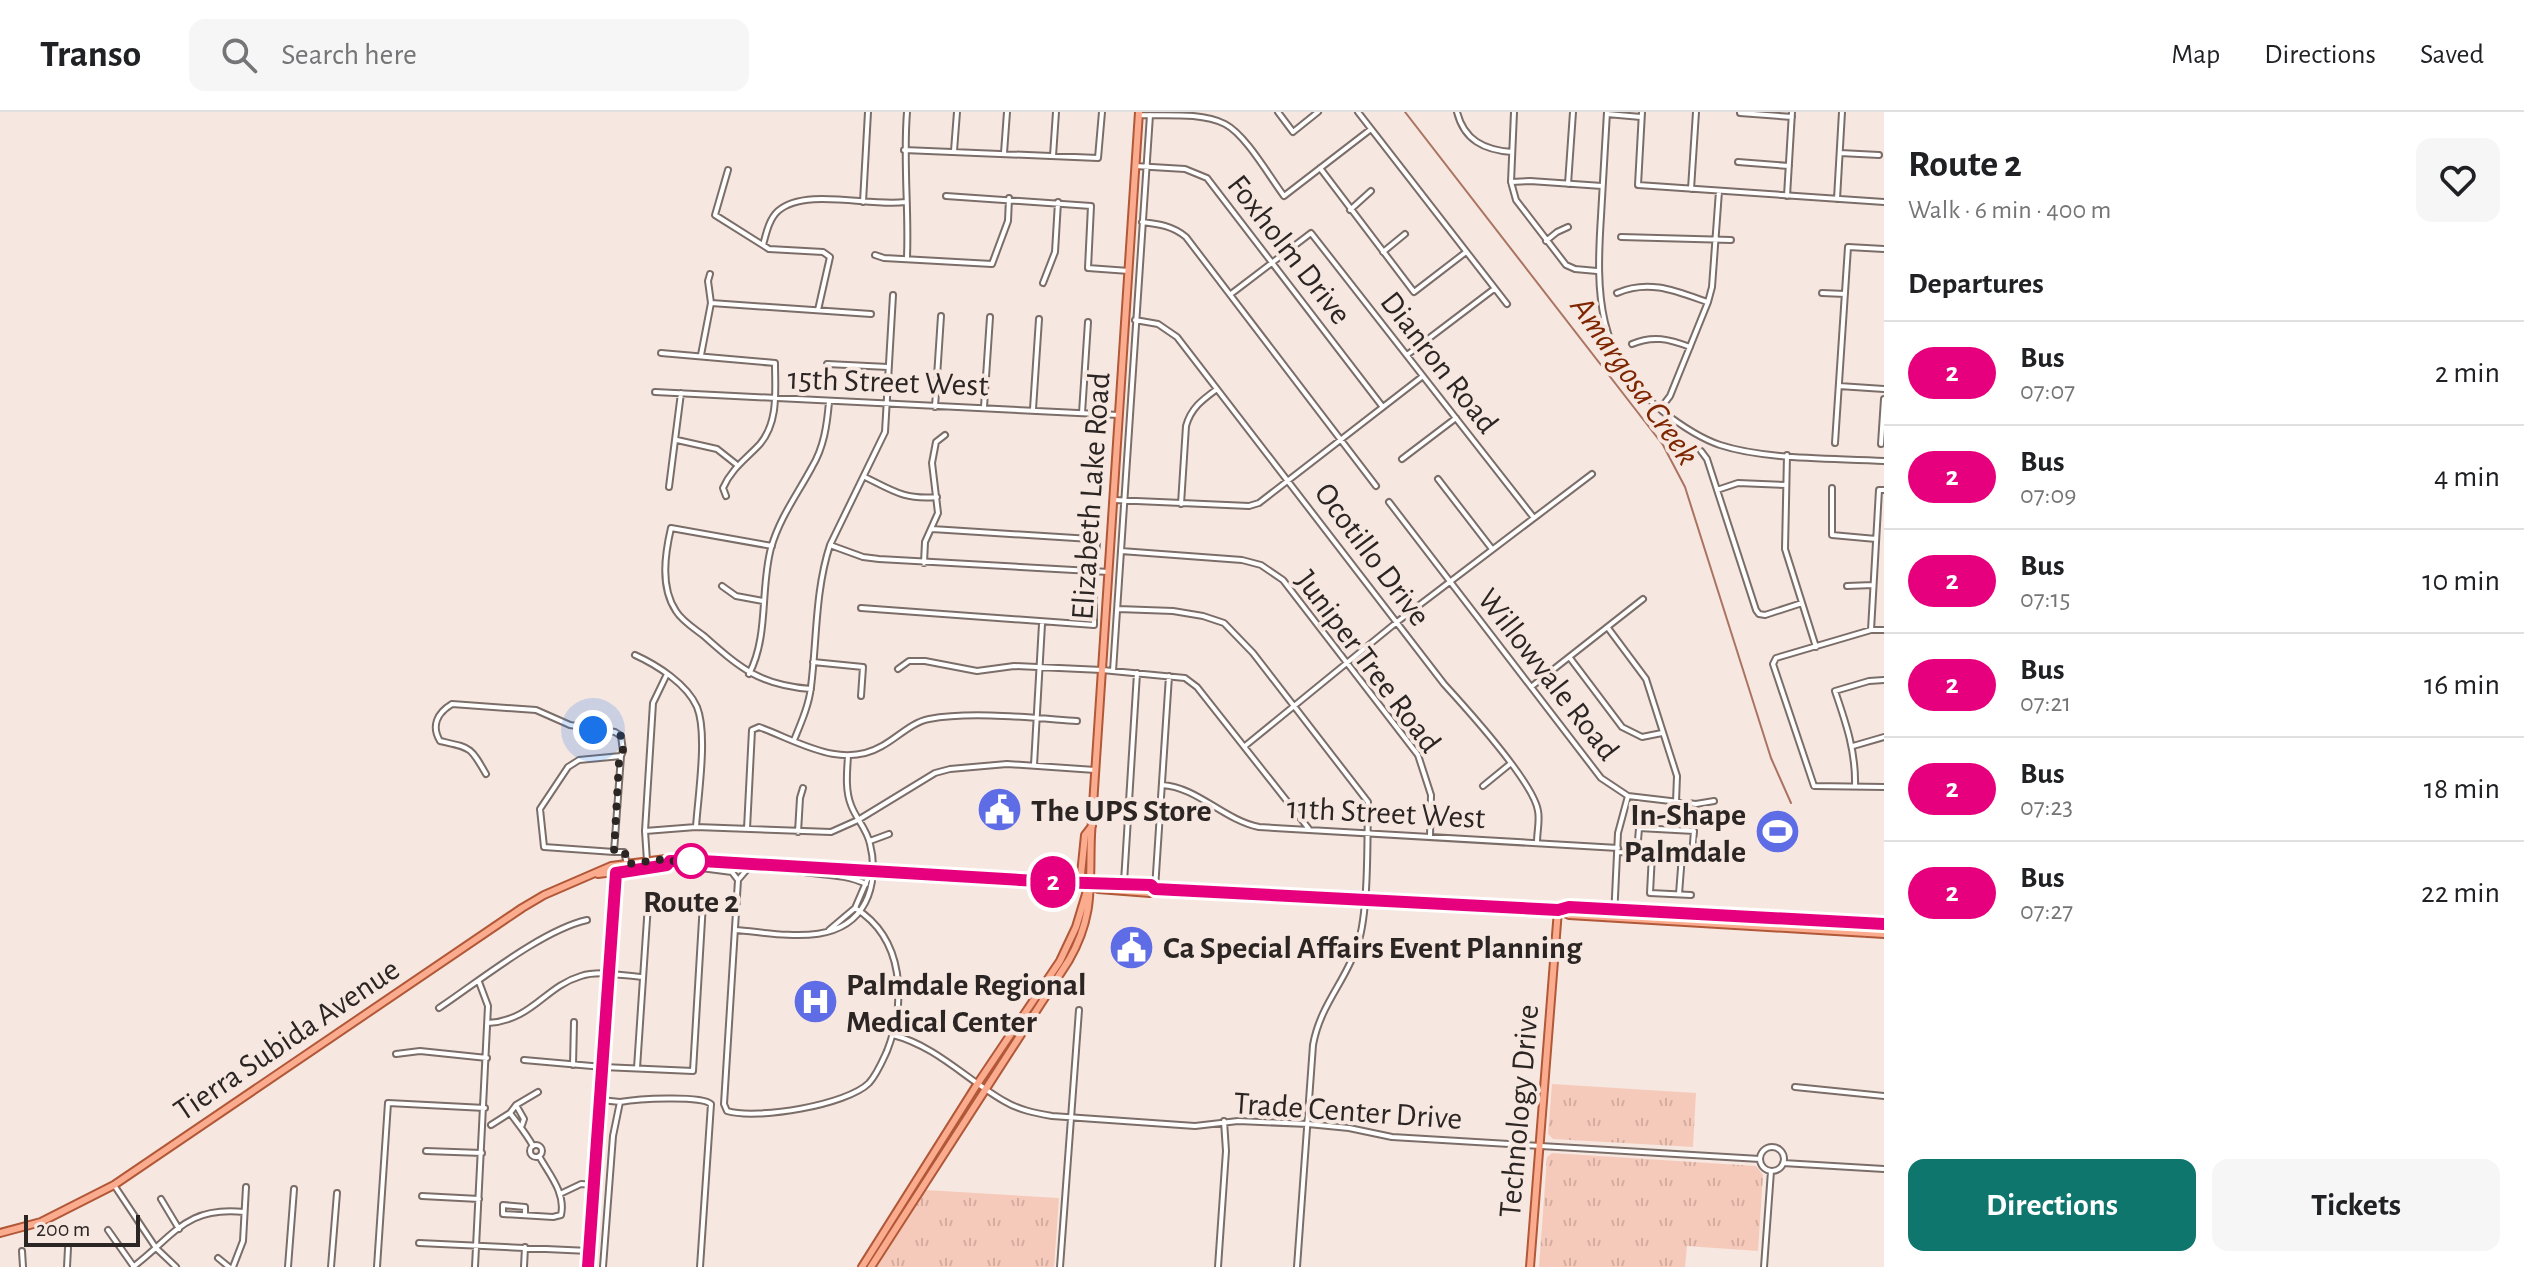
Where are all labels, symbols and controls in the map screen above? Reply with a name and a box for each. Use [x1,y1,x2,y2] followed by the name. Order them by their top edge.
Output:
[189,19,749,91] search box
[217,33,261,77] icon: search
[40,36,141,74] text: Transo
[281,40,417,70] text: Search here
[2171,41,2220,69] text: Map
[2264,41,2376,69] text: Directions
[2420,41,2484,69] text: Saved
[2416,138,2500,222] button: heart
[1908,146,2022,184] text: Route 2
[1221,169,1357,330] street label: Foxholm Drive
[1908,197,2111,223] text: Walk · 6 min · 400 m
[1908,269,2044,299] text: Departures
[1374,286,1504,440] street label: Dianron Road
[1563,290,1705,472] water label: Amargosa Creek
[2020,343,2065,373] text: Bus
[2435,358,2500,388] text: 2 min
[1945,359,1959,387] text: 2
[787,363,989,401] street label: 15th Street West
[1066,371,1116,621] street label: Elizabeth Lake Road
[2020,378,2075,404] text: 07:07
[2020,447,2065,477] text: Bus
[2434,462,2500,492] text: 4 min
[1945,463,1959,491] text: 2
[1308,477,1436,632] street label: Ocotillo Drive
[2020,482,2076,508] text: 07:09
[2020,551,2065,581] text: Bus
[1290,565,1447,759] street label: Juniper Tree Road
[2422,566,2500,596] text: 10 min
[1945,567,1959,595] text: 2
[1471,583,1625,767] street label: Willowvale Road
[2020,586,2070,612] text: 07:15
[2020,655,2065,685] text: Bus
[2424,670,2500,700] text: 16 min
[1945,671,1959,699] text: 2
[2020,690,2071,716] text: 07:21
[573,710,613,750] your location
[2020,759,2065,789] text: Bus
[2424,774,2500,804] text: 18 min
[1945,775,1959,803] text: 2
[976,786,1024,834] public building icon: The UPS Store
[1286,792,1486,834] street label: 11th Street West
[2020,794,2073,820] text: 07:23
[1031,795,1211,827] place label: The UPS Store
[1624,799,1746,868] place label: In-Shape Palmdale
[1753,808,1801,856] sports icon: In-Shape Palmdale
[674,844,708,878] marker: Route 2
[1027,856,1079,908] line badge: 2
[2020,863,2065,893] text: Bus
[1046,868,1060,896] text: 2
[2421,878,2500,908] text: 22 min
[1945,879,1959,907] text: 2
[643,886,739,918] place label: Route 2
[2020,898,2073,924] text: 07:27
[1108,923,1156,971] public building icon: Ca Special Affairs Event Planning
[1163,932,1583,964] place label: Ca Special Affairs Event Planning
[168,953,405,1127] street label: Tierra Subida Avenue
[846,969,1086,1038] place label: Palmdale Regional Medical Center
[791,978,839,1026] hospital icon: Palmdale Regional Medical Center
[1494,1003,1544,1219] street label: Technology Drive
[1233,1087,1463,1135] street label: Trade Center Drive
[1908,1159,2196,1251] button: Directions
[2212,1159,2500,1251] button: Tickets
[24,1211,140,1247] scale bar
[36,1218,90,1240] text: 200 m

